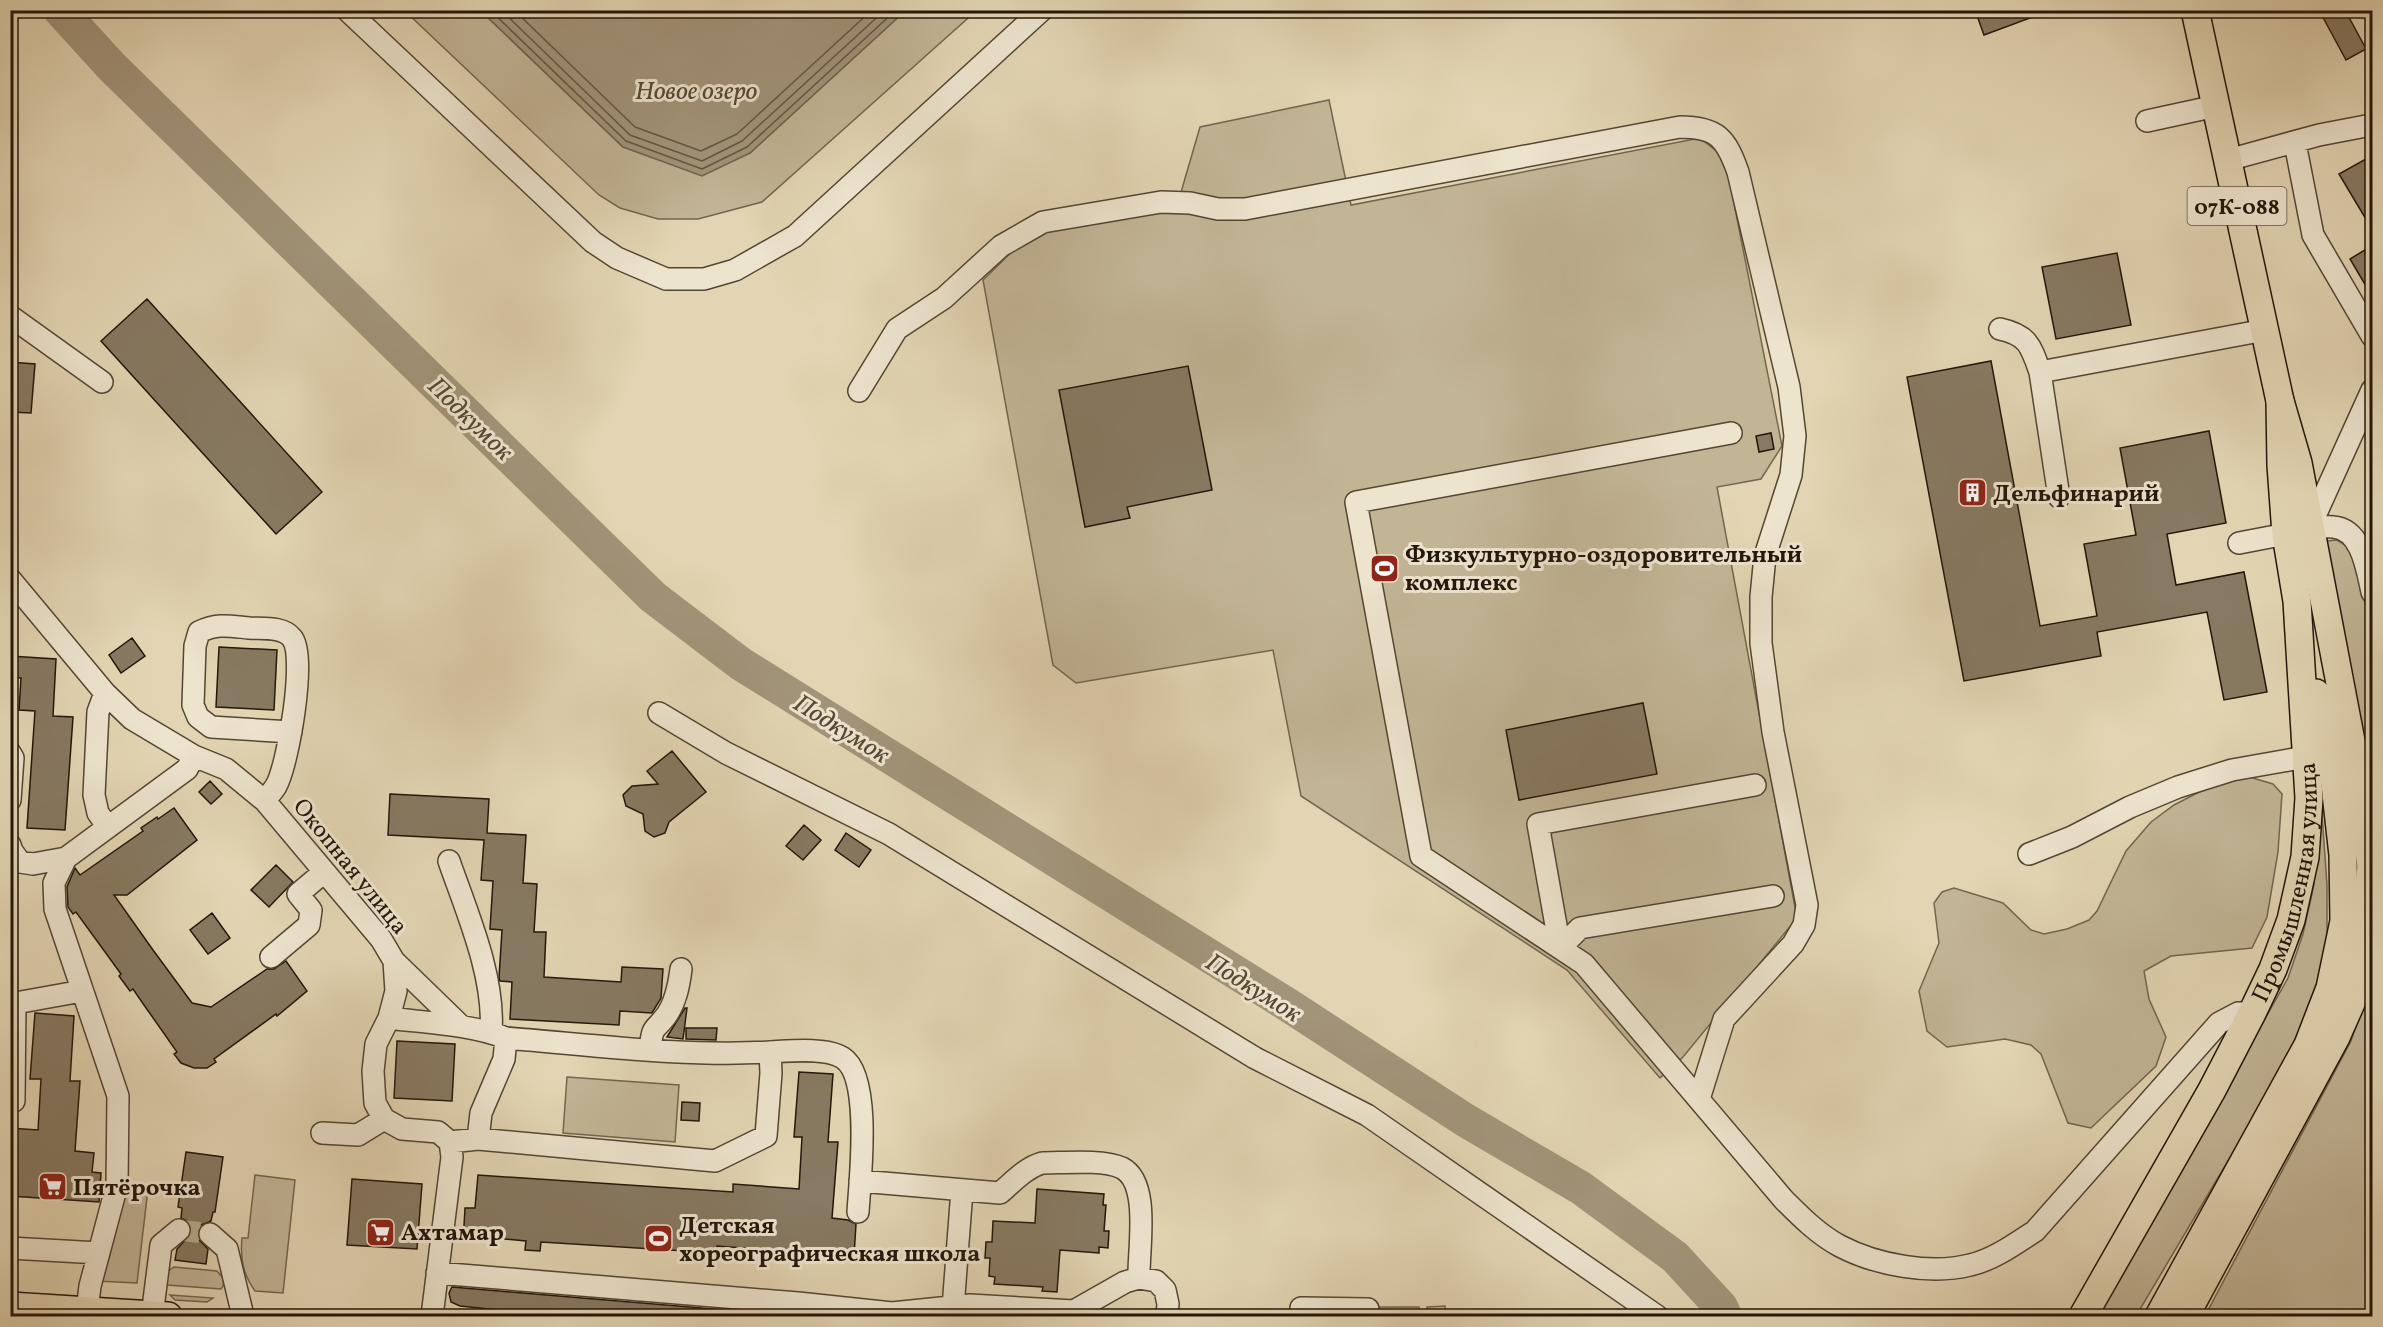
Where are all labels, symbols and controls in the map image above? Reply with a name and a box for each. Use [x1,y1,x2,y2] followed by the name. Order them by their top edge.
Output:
[635,74,758,110] water label: Новое озеро
[2188,187,2286,225] road number: 07К-088
[419,370,521,470] water label: Подкумок
[1956,477,1988,509] building icon: Дельфинарий
[1993,478,2159,512] place label: Дельфинарий
[1405,539,1802,601] place label: Физкультурно-оздоровительный комплекс
[1368,552,1400,584] sports icon: Физкультурно-оздоровительный комплекс
[786,686,896,774] water label: Подкумок
[2244,761,2328,1009] street label: Промышленная улица
[284,792,415,943] street label: Окопная улица
[1198,945,1308,1033] water label: Подкумок
[36,1171,68,1203] supermarket icon: Пятёрочка
[73,1172,201,1206] place label: Пятёрочка
[679,1210,980,1272] place label: Детская хореографическая школа
[364,1216,396,1248] supermarket icon: Ахтамар
[401,1217,504,1251] place label: Ахтамар
[642,1223,674,1255] sports icon: Детская хореографическая школа

